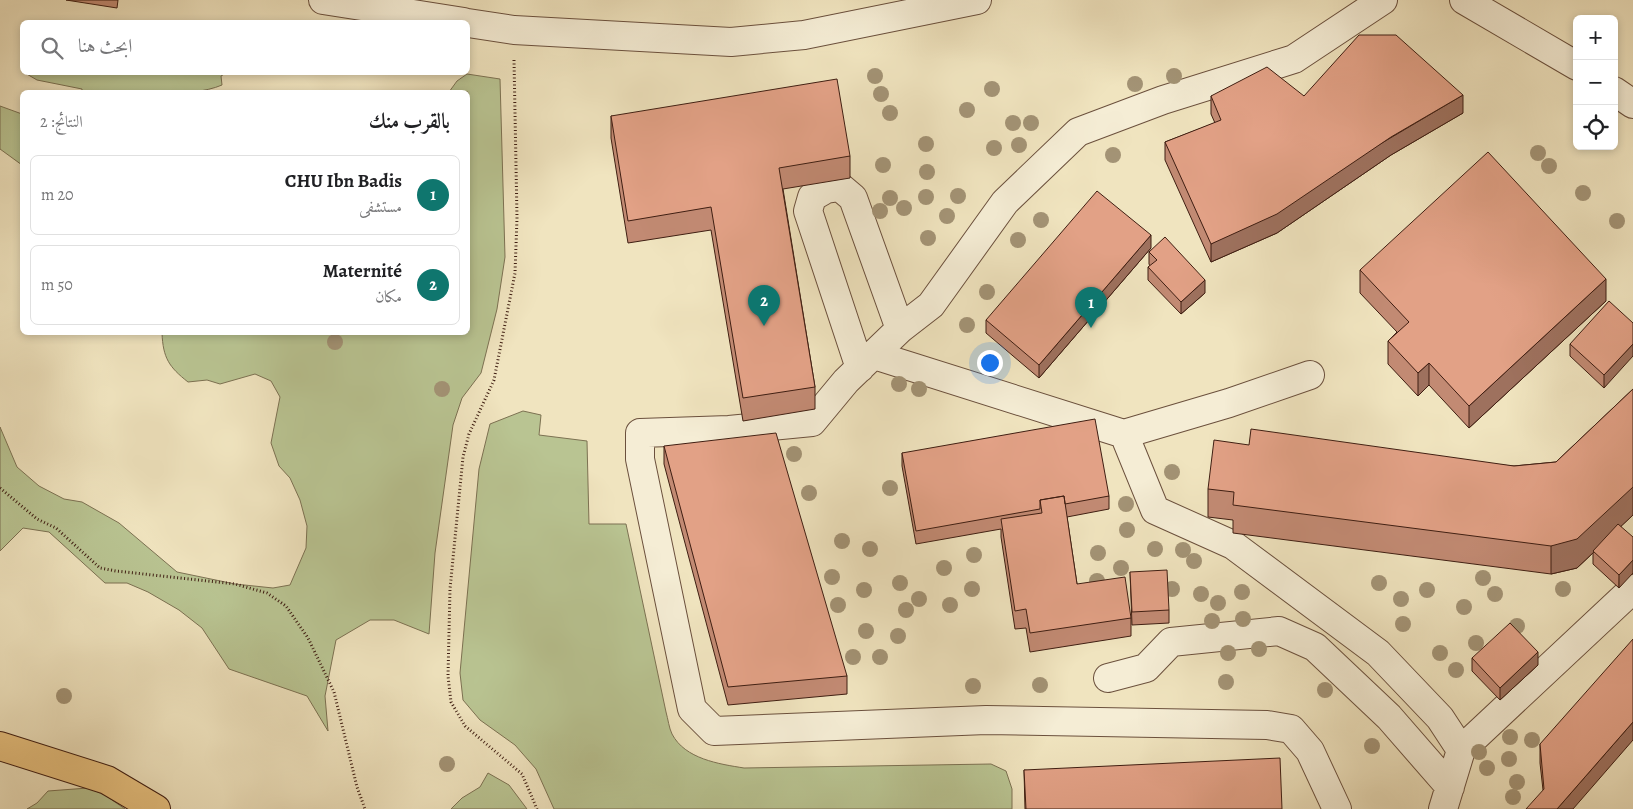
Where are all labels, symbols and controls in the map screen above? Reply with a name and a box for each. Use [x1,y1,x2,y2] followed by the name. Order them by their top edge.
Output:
[1573,15,1618,150] map controls
[1573,15,1618,60] button: +
[20,20,470,75] search box
[78,33,132,59] text: ابحث هنا
[38,34,66,62] icon: search
[1573,60,1618,105] button: −
[1573,105,1618,150] button: locate
[369,107,450,135] text: بالقرب منك
[40,111,83,133] text: النتائج: 2
[285,168,402,194] text: CHU Ibn Badis
[41,184,74,206] text: 20 m
[430,184,436,206] text: 1
[359,196,402,218] text: مستشفى
[323,258,402,284] text: Maternité
[41,274,73,296] text: 50 m
[429,274,437,296] text: 2
[748,285,780,326] pin: 2
[375,286,402,308] text: مكان
[1075,287,1107,328] pin: 1
[977,350,1003,376] your location

